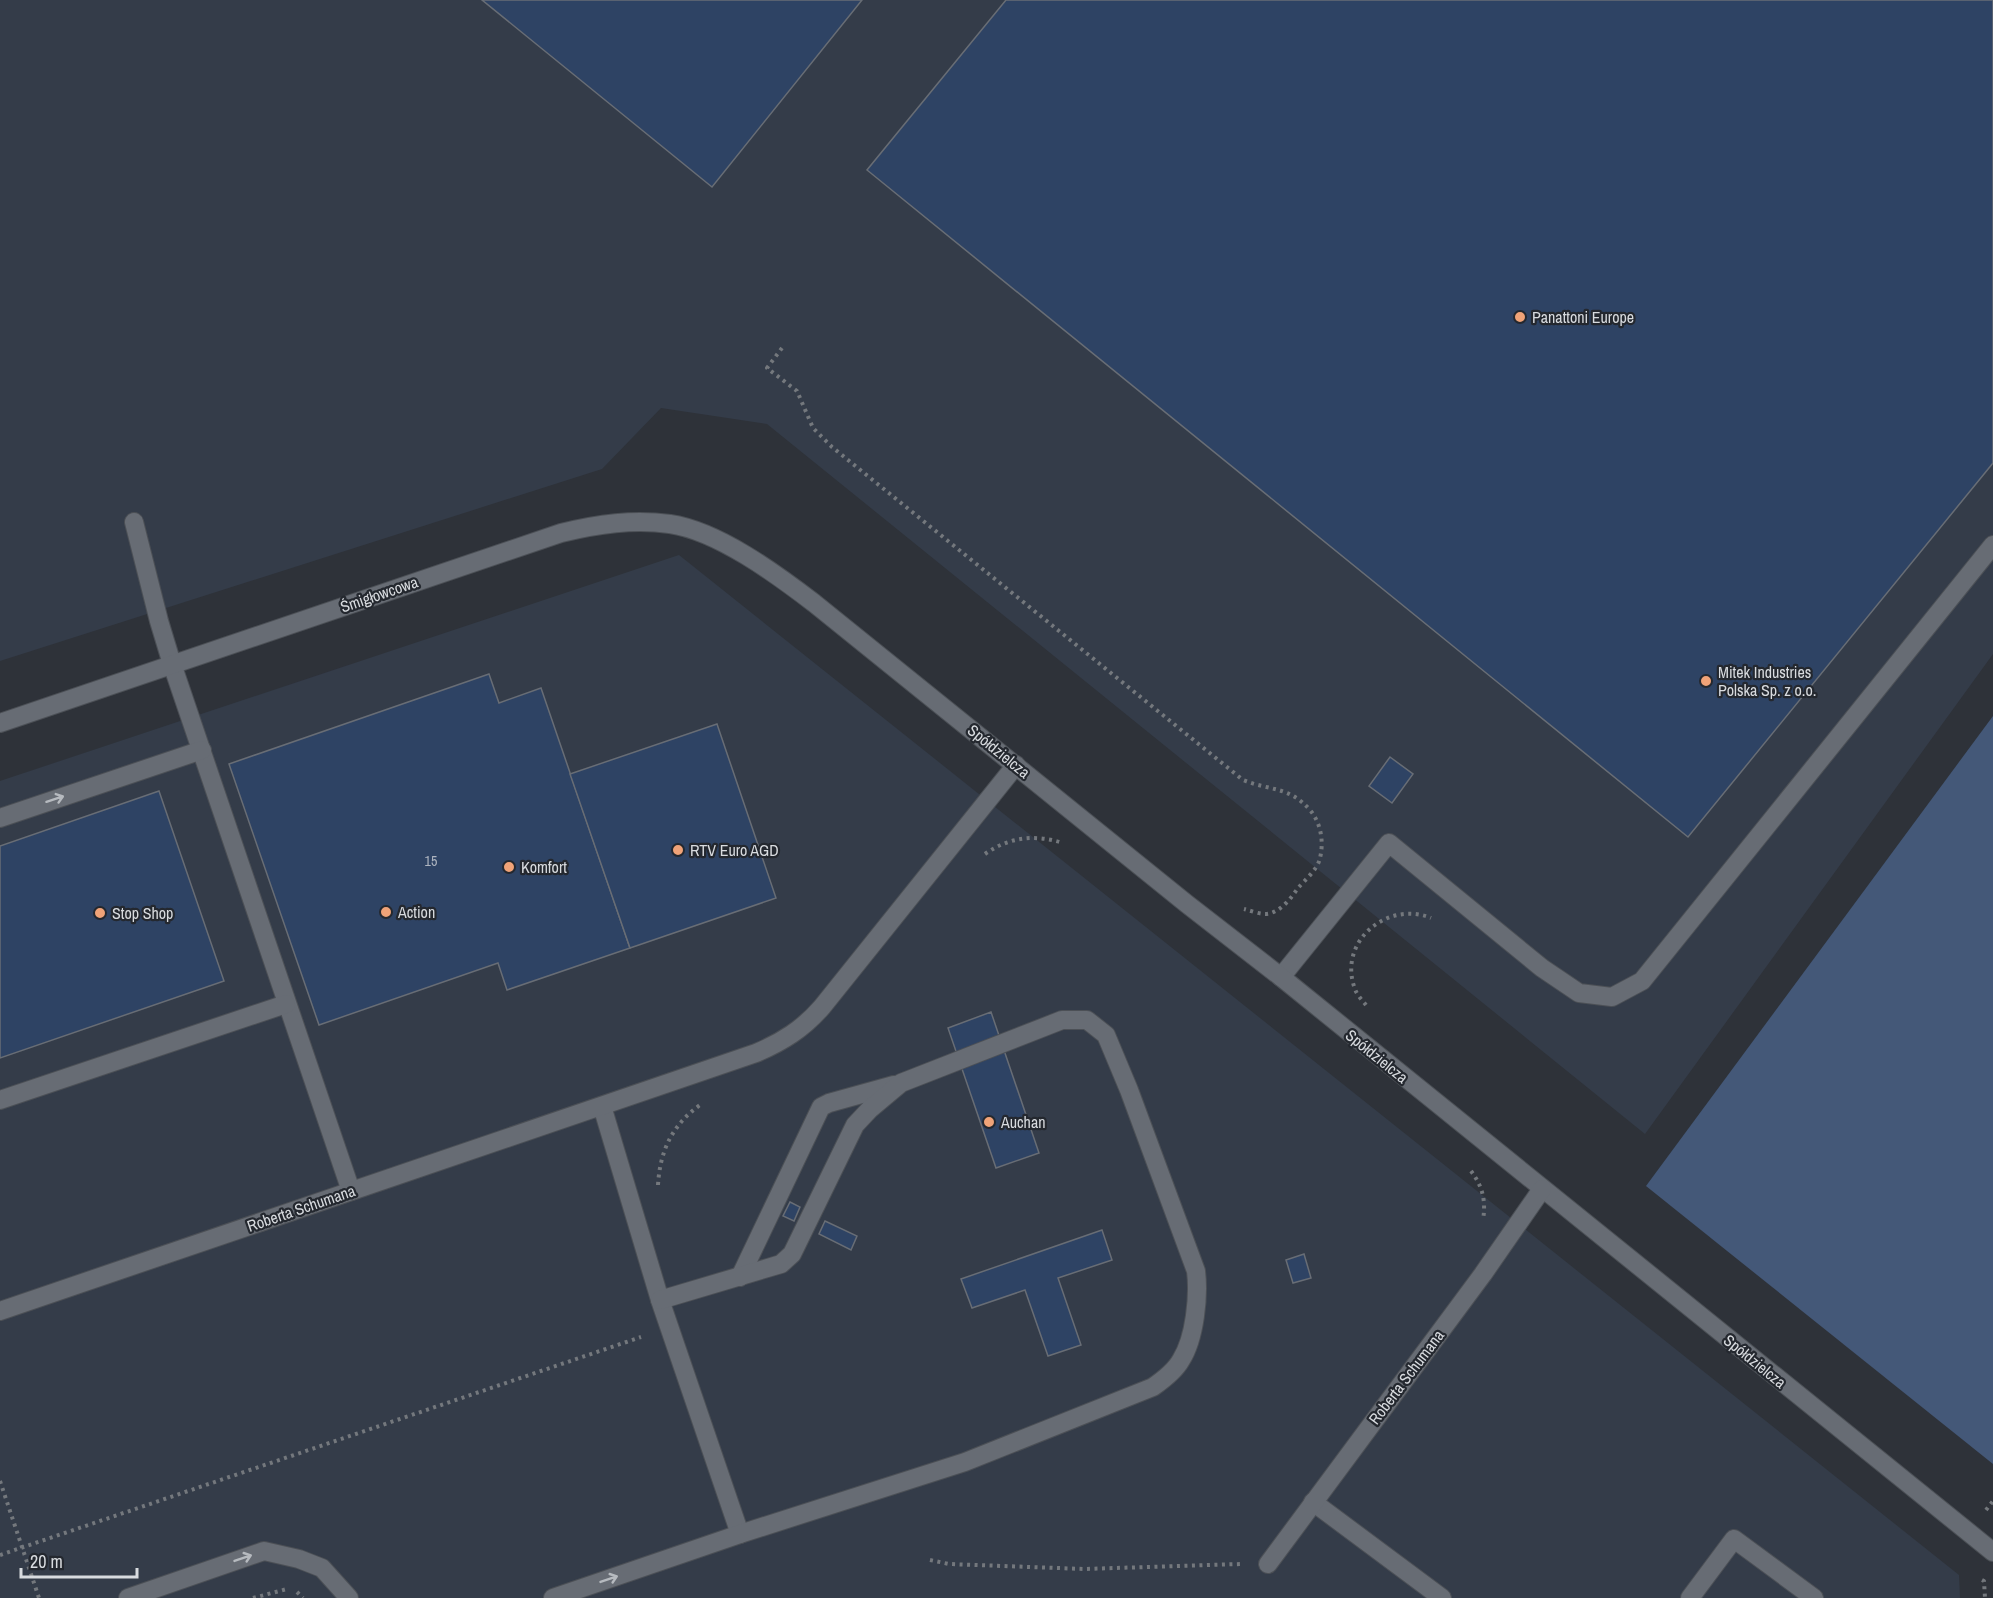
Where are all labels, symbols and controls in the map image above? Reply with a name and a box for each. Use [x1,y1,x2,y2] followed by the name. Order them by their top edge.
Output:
[1532,306,1634,328] place label: Panattoni Europe
[1513,310,1527,324] marker: Panattoni Europe
[337,570,422,618] street label: Śmigłowcowa
[1718,661,1816,701] place label: Mitek Industries Polska Sp. z o.o.
[1699,674,1713,688] marker: Mitek Industries Polska Sp. z o.o.
[963,719,1035,783] street label: Spółdzielcza
[46,793,64,804] one-way arrow
[690,839,779,861] place label: RTV Euro AGD
[671,843,685,857] marker: RTV Euro AGD
[425,852,437,870] house number: 15
[521,856,567,878] place label: Komfort
[502,860,516,874] marker: Komfort
[397,901,435,923] place label: Action
[112,902,173,924] place label: Stop Shop
[379,905,393,919] marker: Action
[93,906,107,920] marker: Stop Shop
[1341,1024,1413,1088] street label: Spółdzielcza
[1000,1111,1046,1133] place label: Auchan
[982,1115,996,1129] marker: Auchan
[244,1179,359,1237] street label: Roberta Schumana
[1363,1325,1449,1429] street label: Roberta Schumana
[1719,1329,1791,1393] street label: Spółdzielcza
[21,1541,136,1579] scale bar
[30,1549,63,1574] text: 20 m
[233,1552,252,1563] one-way arrow
[599,1573,618,1584] one-way arrow

